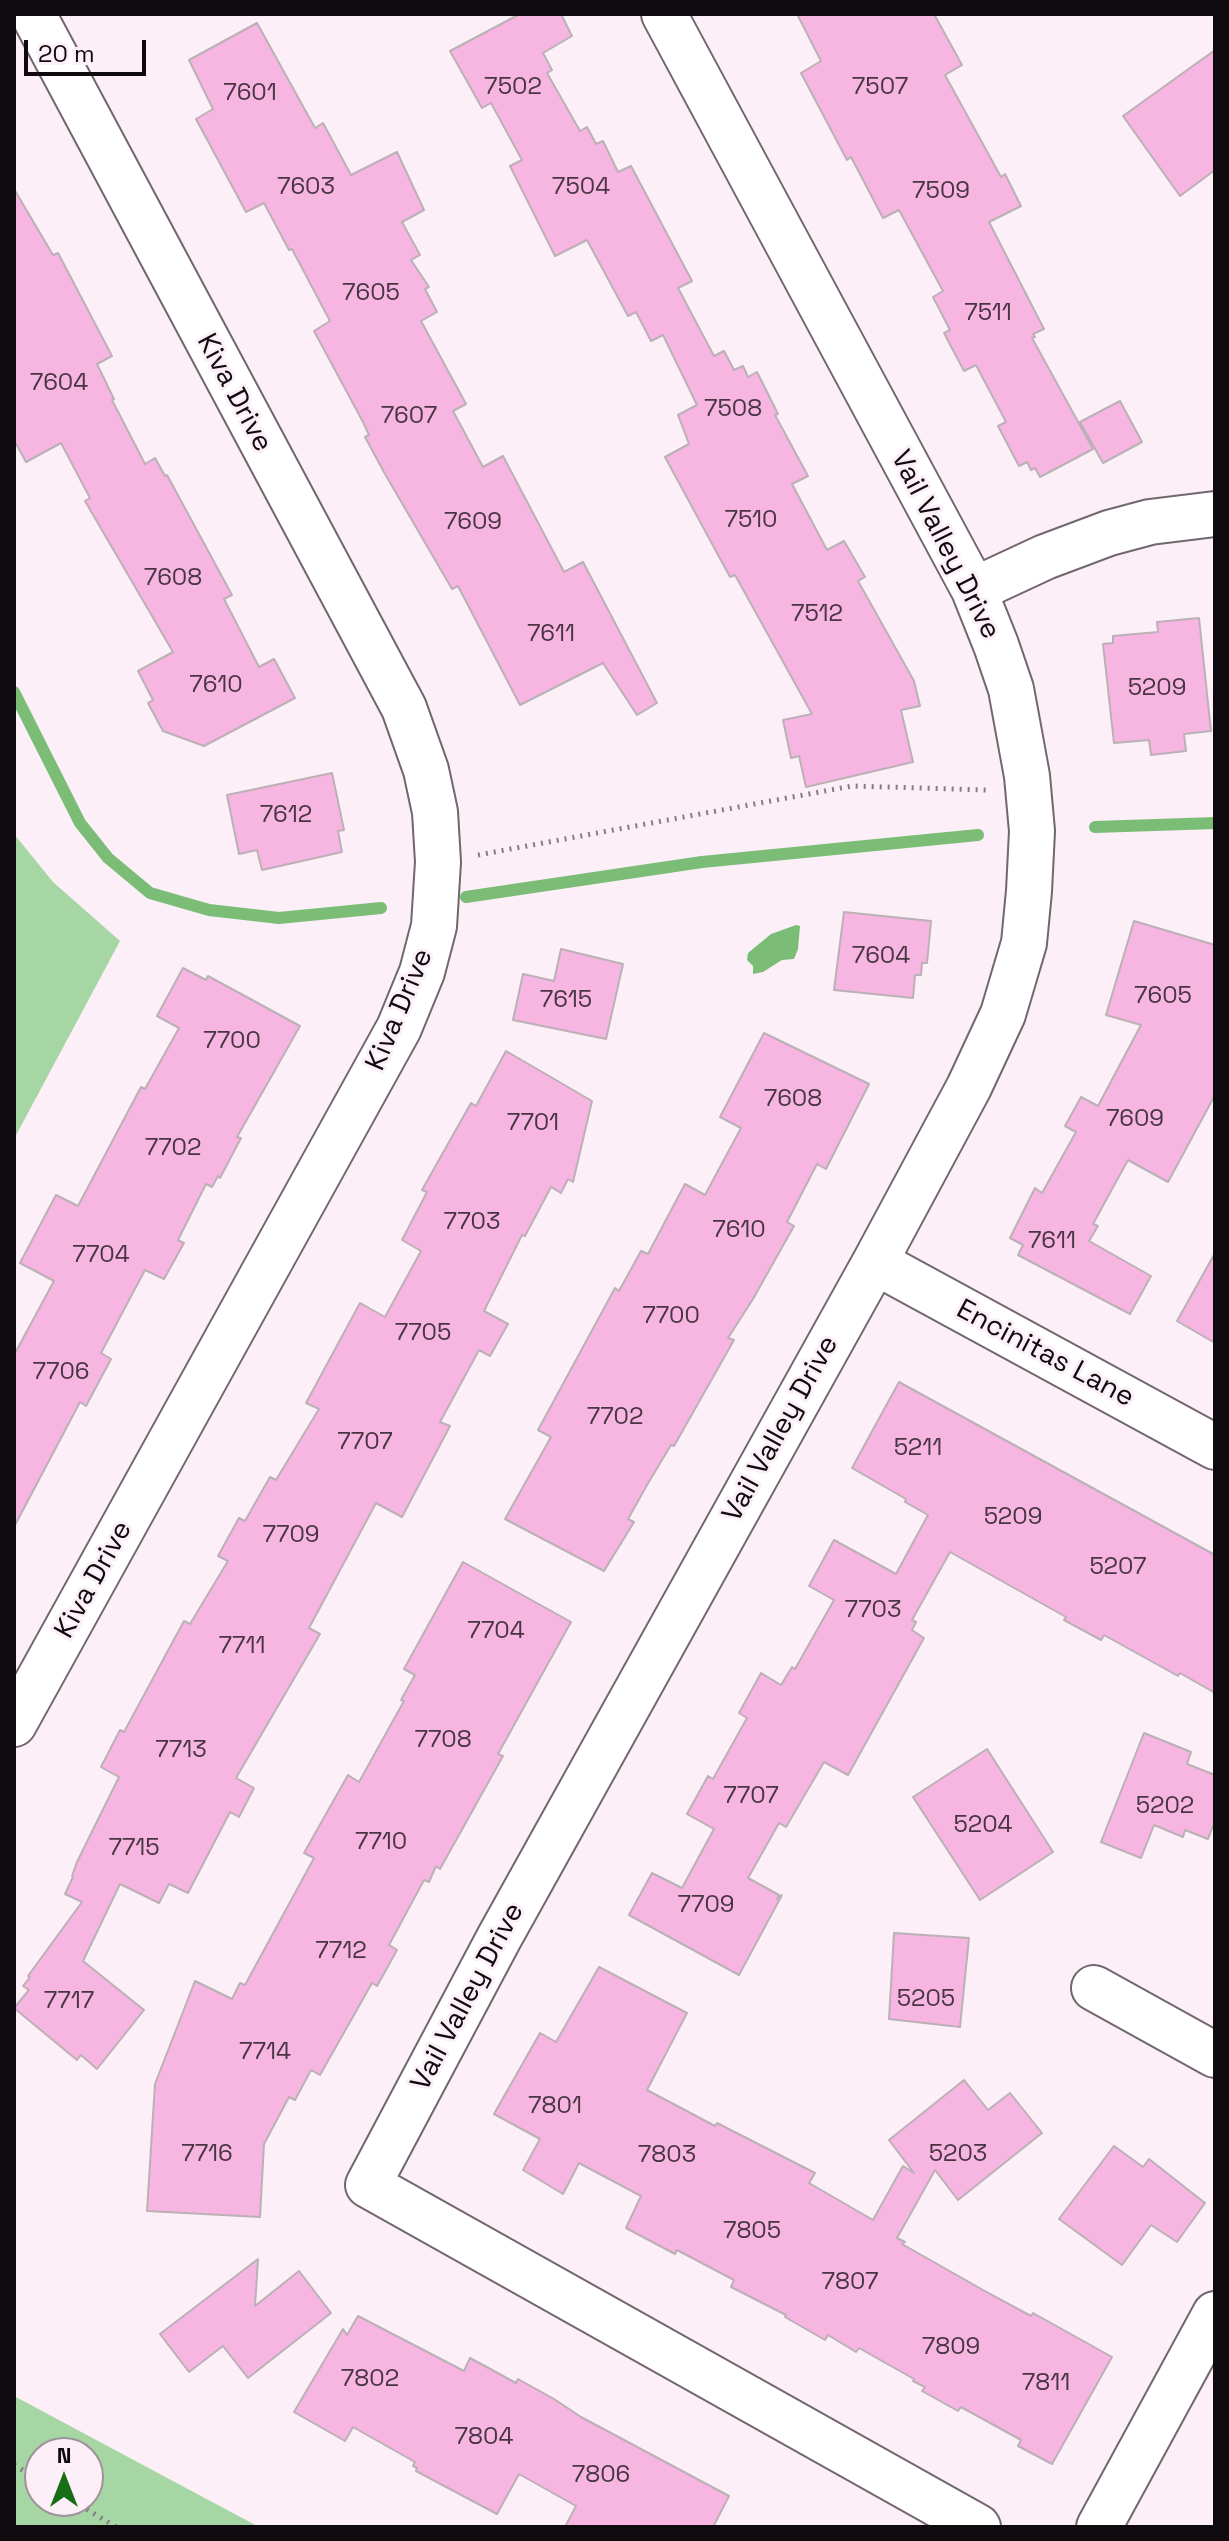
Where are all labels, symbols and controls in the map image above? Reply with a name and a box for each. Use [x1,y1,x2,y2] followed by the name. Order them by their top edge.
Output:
[28,24,150,74] scale bar
[38,38,95,69] text: 20 m
[484,73,542,101] house number: 7502
[852,73,908,101] house number: 7507
[223,79,277,107] house number: 7601
[277,173,335,201] house number: 7603
[552,173,610,201] house number: 7504
[912,177,970,205] house number: 7509
[342,279,400,307] house number: 7605
[964,299,1012,327] house number: 7511
[189,328,279,458] street label: Kiva Drive
[30,369,88,397] house number: 7604
[704,395,762,423] house number: 7508
[381,402,437,430] house number: 7607
[883,445,1007,645] street label: Vail Valley Drive
[725,506,777,534] house number: 7510
[444,508,502,536] house number: 7609
[144,564,202,592] house number: 7608
[791,600,843,628] house number: 7512
[527,620,575,648] house number: 7611
[189,671,243,699] house number: 7610
[1128,674,1186,702] house number: 5209
[260,801,312,829] house number: 7612
[852,942,910,970] house number: 7604
[359,944,441,1076] street label: Kiva Drive
[1134,982,1192,1010] house number: 7605
[540,986,592,1014] house number: 7615
[203,1027,261,1055] house number: 7700
[764,1085,822,1113] house number: 7608
[1106,1105,1164,1133] house number: 7609
[507,1109,559,1137] house number: 7701
[145,1134,201,1162] house number: 7702
[444,1208,500,1236] house number: 7703
[712,1216,766,1244] house number: 7610
[1028,1227,1076,1255] house number: 7611
[72,1241,130,1269] house number: 7704
[950,1293,1140,1415] street label: Encinitas Lane
[642,1302,700,1330] house number: 7700
[395,1319,451,1347] house number: 7705
[716,1330,846,1528] street label: Vail Valley Drive
[33,1358,89,1386] house number: 7706
[587,1403,643,1431] house number: 7702
[337,1428,393,1456] house number: 7707
[894,1434,942,1462] house number: 5211
[984,1503,1042,1531] house number: 5209
[48,1515,140,1645] street label: Kiva Drive
[263,1521,319,1549] house number: 7709
[1089,1553,1147,1581] house number: 5207
[845,1596,901,1624] house number: 7703
[467,1617,525,1645] house number: 7704
[219,1632,265,1660] house number: 7711
[414,1726,472,1754] house number: 7708
[155,1736,207,1764] house number: 7713
[723,1782,779,1810] house number: 7707
[1136,1792,1194,1820] house number: 5202
[953,1811,1013,1839] house number: 5204
[355,1828,407,1856] house number: 7710
[108,1834,160,1862] house number: 7715
[678,1891,734,1919] house number: 7709
[404,1898,532,2096] street label: Vail Valley Drive
[315,1937,367,1965] house number: 7712
[897,1985,955,2013] house number: 5205
[44,1987,94,2015] house number: 7717
[239,2038,291,2066] house number: 7714
[528,2092,582,2120] house number: 7801
[181,2140,233,2168] house number: 7716
[929,2140,987,2168] house number: 5203
[638,2141,696,2169] house number: 7803
[723,2217,781,2245] house number: 7805
[822,2268,878,2296] house number: 7807
[922,2333,980,2361] house number: 7809
[341,2365,399,2393] house number: 7802
[1022,2369,1070,2397] house number: 7811
[455,2423,513,2451] house number: 7804
[24,2437,104,2517] north arrow
[57,2441,71,2469] text: N
[572,2461,630,2489] house number: 7806

